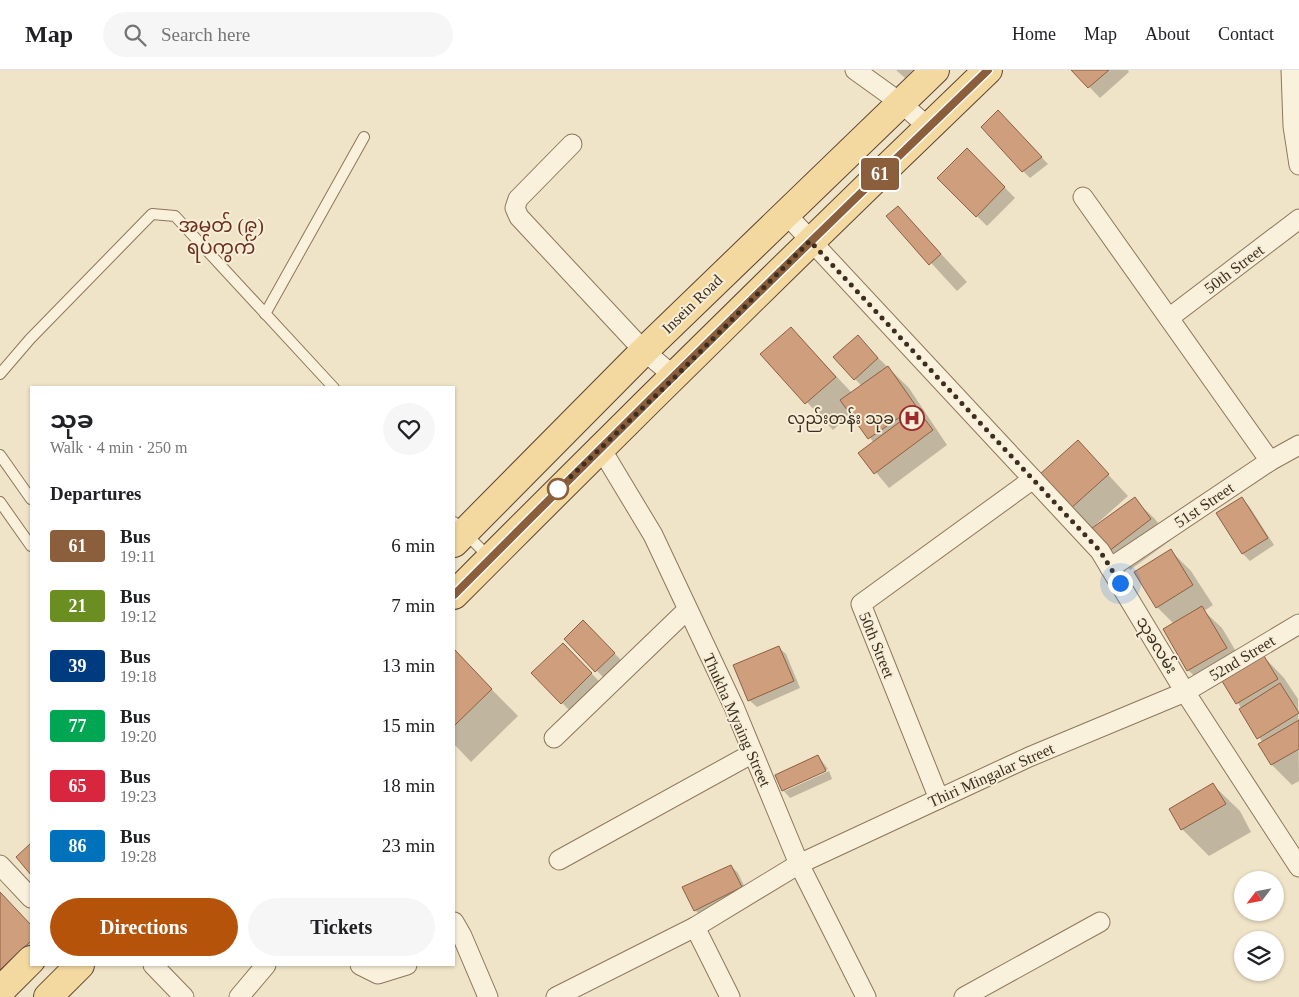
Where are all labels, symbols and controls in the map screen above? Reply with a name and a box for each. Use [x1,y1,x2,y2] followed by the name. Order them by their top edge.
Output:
[103,12,453,57] search box
[25,21,73,47] text: Map
[121,21,149,49] icon: search
[161,24,250,45] text: Search here
[1012,24,1056,44] text: Home
[1084,24,1117,44] text: Map
[1145,24,1190,44] text: About
[1218,24,1274,44] text: Contact
[858,158,902,190] line badge: 61
[871,164,889,184] text: 61
[178,211,264,263] district label: အမှတ် (၉) ရပ်ကွက်
[1201,241,1267,297] street label: 50th Street
[658,271,726,337] street label: Insein Road
[383,403,435,455] button: heart
[899,405,925,431] hospital icon: လှည်းတန်း သုခ
[50,407,94,433] text: သုခ
[787,407,894,433] place label: လှည်းတန်း သုခ
[50,439,187,456] text: Walk · 4 min · 250 m
[547,478,569,500] unlabelled marker
[1171,479,1237,531] street label: 51st Street
[50,483,141,504] text: Departures
[120,526,151,547] text: Bus
[391,535,435,556] text: 6 min
[69,536,87,556] text: 61
[120,548,156,565] text: 19:11
[1108,571,1133,596] your location
[120,586,151,607] text: Bus
[391,595,435,616] text: 7 min
[69,596,87,616] text: 21
[120,608,156,625] text: 19:12
[856,609,898,681] street label: 50th Street
[1128,612,1183,680] street label: သုခလမ်း
[1206,632,1278,684] street label: 52nd Street
[120,646,151,667] text: Bus
[699,651,774,790] street label: Thukha Myaing Street
[382,655,435,676] text: 13 min
[69,656,87,676] text: 39
[120,668,156,685] text: 19:18
[120,706,151,727] text: Bus
[382,715,435,736] text: 15 min
[69,716,87,736] text: 77
[120,728,156,745] text: 19:20
[925,739,1057,811] street label: Thiri Mingalar Street
[120,766,151,787] text: Bus
[382,775,435,796] text: 18 min
[69,776,87,796] text: 65
[120,788,156,805] text: 19:23
[120,826,151,847] text: Bus
[382,835,435,856] text: 23 min
[69,836,87,856] text: 86
[120,848,156,865] text: 19:28
[1234,871,1284,921] north arrow
[1234,871,1284,981] map controls
[50,898,238,956] button: Directions
[248,898,435,956] button: Tickets
[1234,931,1284,981] button: layers

